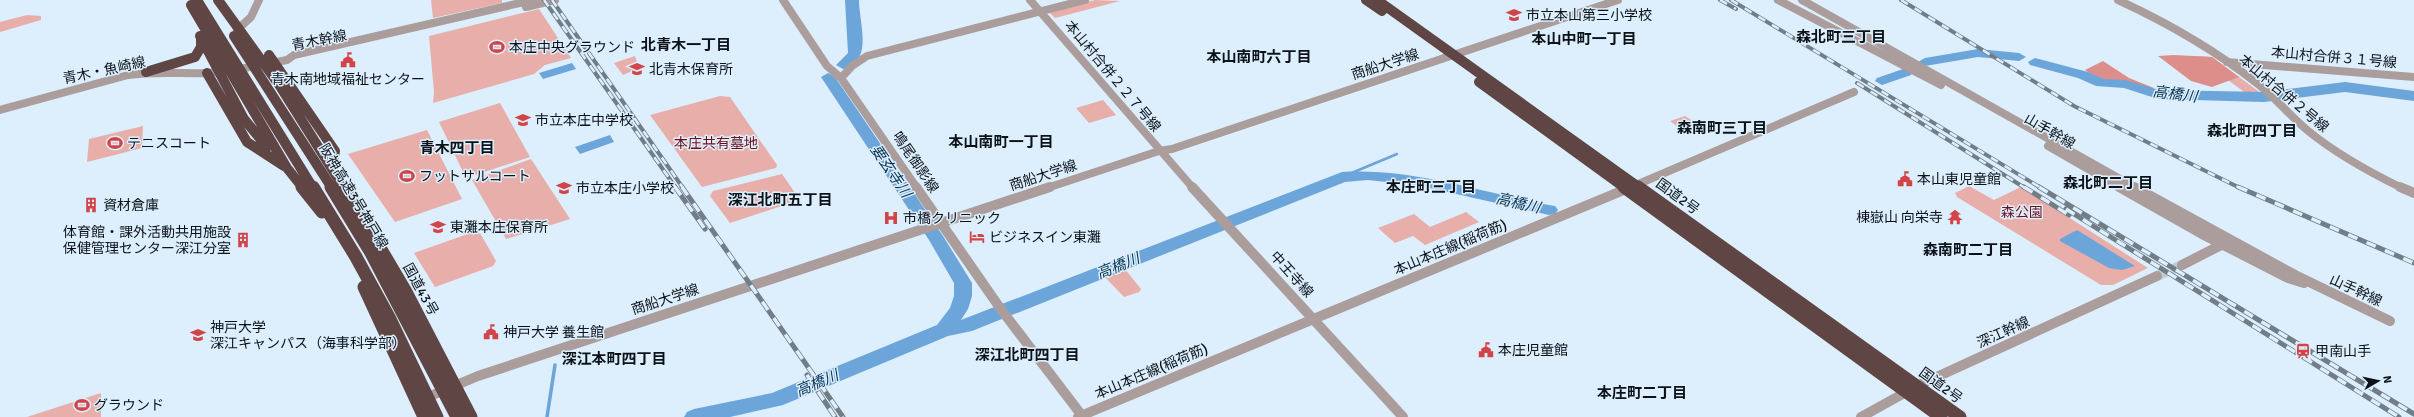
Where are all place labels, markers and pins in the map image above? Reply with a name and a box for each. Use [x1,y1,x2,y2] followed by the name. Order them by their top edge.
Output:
[1505,6,1523,24] school or university icon: 市立本山第三小学校
[1526,7,1652,24] place label: 市立本山第三小学校
[488,38,506,56] sports icon: 本庄中央グラウンド
[509,39,635,56] place label: 本庄中央グラウンド
[339,51,357,69] public building icon: 青木南地域福祉センター
[628,60,646,78] school or university icon: 北青木保育所
[649,61,733,78] place label: 北青木保育所
[271,71,425,88] place label: 青木南地域福祉センター
[514,111,532,129] school or university icon: 市立本庄中学校
[535,112,633,129] place label: 市立本庄中学校
[106,134,124,152] sports icon: テニスコート
[127,135,211,152] place label: テニスコート
[398,167,416,185] sports icon: フットサルコート
[419,168,531,185] place label: フットサルコート
[1896,170,1914,188] public building icon: 本山東児童館
[1917,171,2001,188] place label: 本山東児童館
[555,179,573,197] school or university icon: 市立本庄小学校
[576,180,674,197] place label: 市立本庄小学校
[82,196,100,214] building icon: 資材倉庫
[103,197,159,214] place label: 資材倉庫
[1946,208,1964,226] temple icon: 棟嶽山 向栄寺
[882,209,900,227] hospital icon: 市橋クリニック
[1856,209,1943,226] place label: 棟嶽山 向栄寺
[903,210,1001,227] place label: 市橋クリニック
[429,218,447,236] school or university icon: 東灘本庄保育所
[450,219,548,236] place label: 東灘本庄保育所
[63,224,231,257] place label: 体育館・課外活動共用施設 保健管理センター深江分室
[968,228,986,246] hotel icon: ビジネスイン東灘
[989,229,1101,246] place label: ビジネスイン東灘
[234,231,252,249] building icon: 体育館・課外活動共用施設 保健管理センター深江分室
[210,319,406,352] place label: 神戸大学 深江キャンパス（海事科学部）
[482,323,500,341] public building icon: 神戸大学 養生館
[503,324,604,341] place label: 神戸大学 養生館
[189,326,207,344] school or university icon: 神戸大学 深江キャンパス（海事科学部）
[1477,341,1495,359] public building icon: 本庄児童館
[1498,342,1568,359] place label: 本庄児童館
[2294,342,2312,360] station icon: 甲南山手
[2315,343,2371,360] place label: 甲南山手
[73,396,91,414] sports icon: グラウンド
[94,397,164,414] place label: グラウンド

